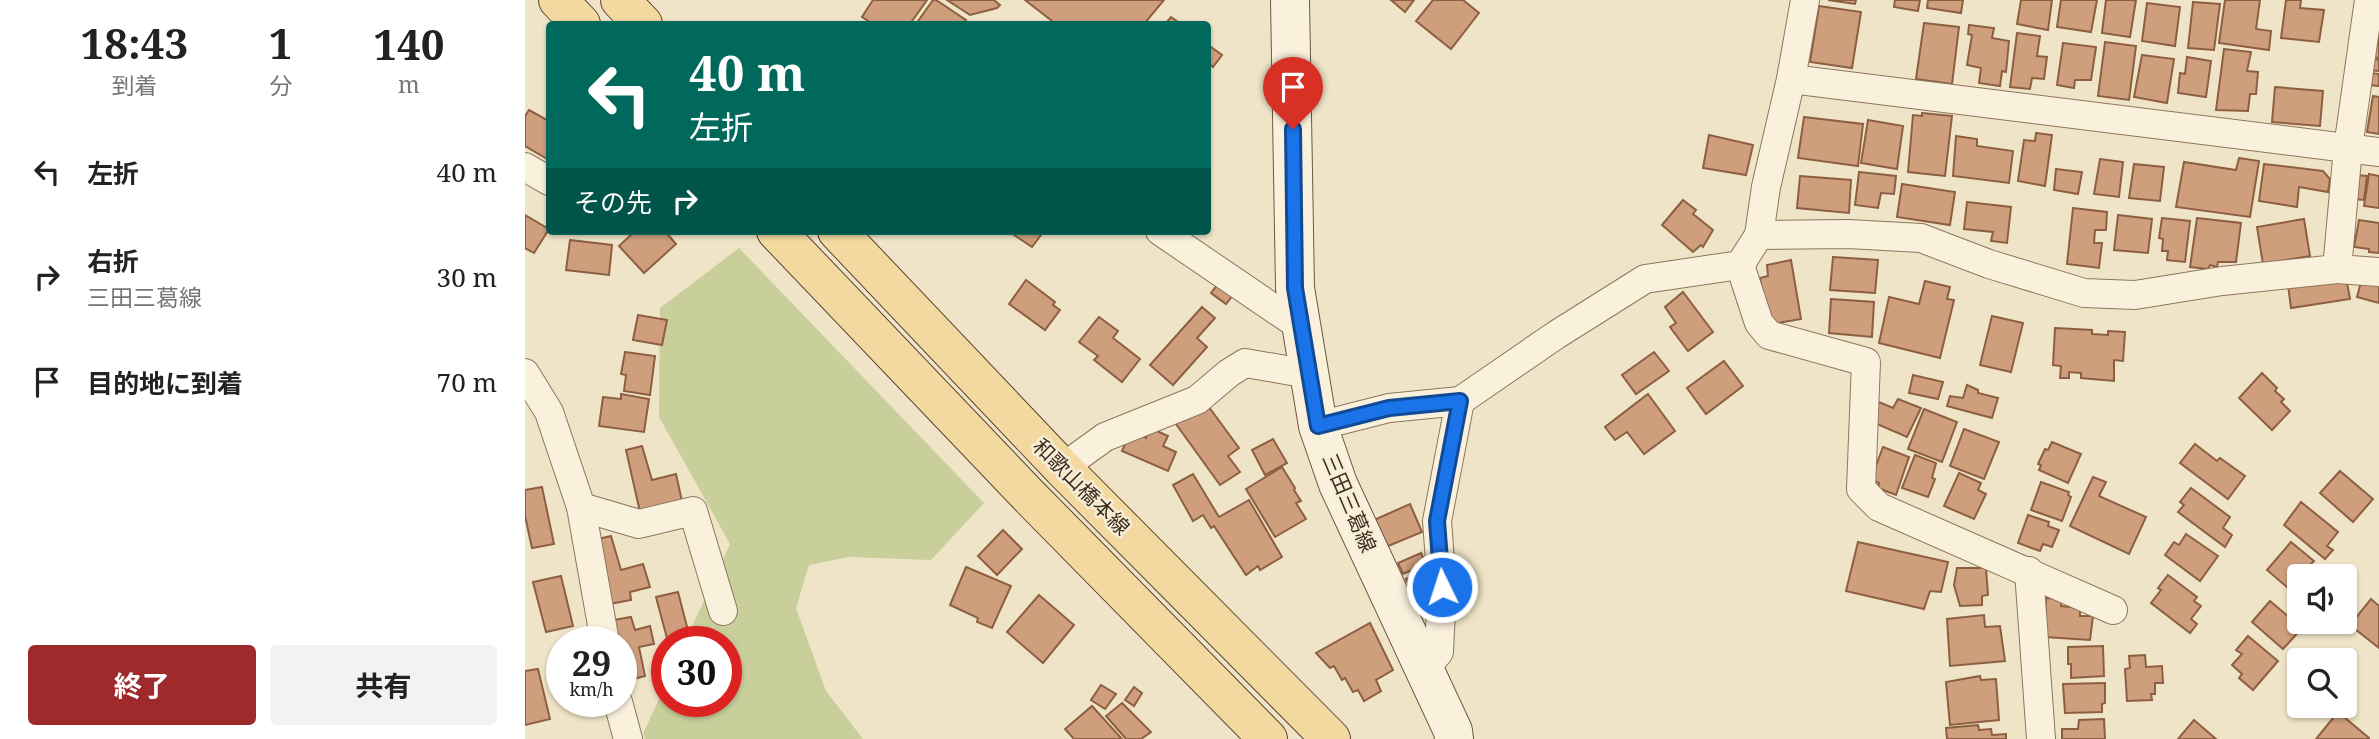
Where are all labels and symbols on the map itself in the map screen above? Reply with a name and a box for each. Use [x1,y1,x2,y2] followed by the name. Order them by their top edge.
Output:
[1263,57,1323,129] pin
[1027,432,1136,541] street label: 和歌山橋本線
[1317,449,1383,556] street label: 三田三葛線
[1405,550,1479,624] position arrow
[651,626,742,717] speed limit sign: 30

